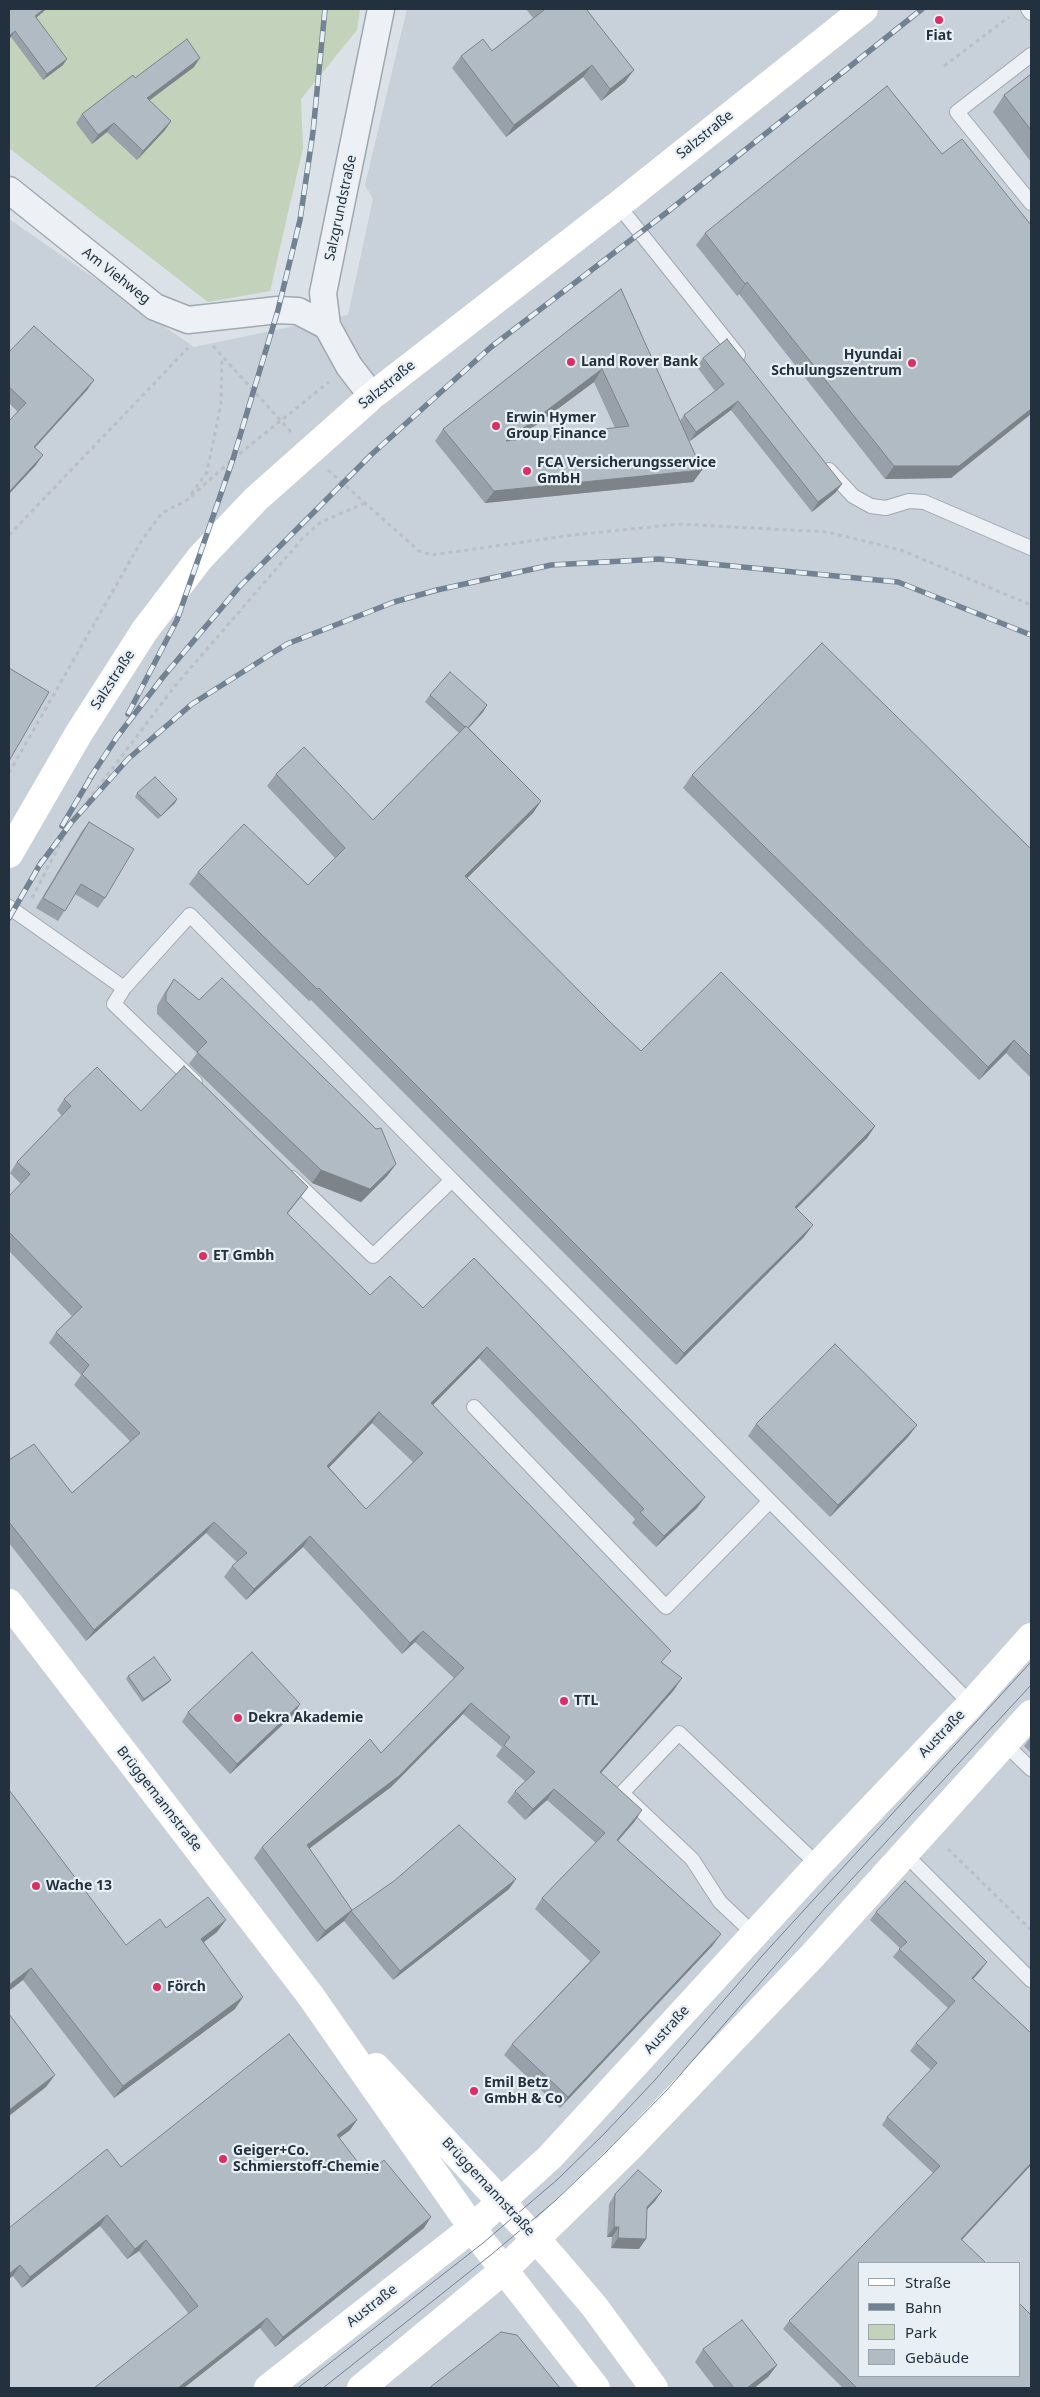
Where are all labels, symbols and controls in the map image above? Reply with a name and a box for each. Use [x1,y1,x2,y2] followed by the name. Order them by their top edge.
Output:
[933,14,945,26] marker: Fiat
[926,28,952,44] place label: Fiat
[673,107,737,163] street label: Salzstraße
[322,153,360,263] street label: Salzgrundstraße
[79,244,153,308] street label: Am Viehweg
[771,347,902,380] place label: Hyundai Schulungszentrum
[581,354,698,370] place label: Land Rover Bank
[565,356,577,368] marker: Land Rover Bank
[355,357,419,413] street label: Salzstraße
[906,357,918,369] marker: Hyundai Schulungszentrum
[506,410,606,442] place label: Erwin Hymer Group Finance
[490,420,502,432] marker: Erwin Hymer Group Finance
[537,455,716,488] place label: FCA Versicherungsservice GmbH
[521,465,533,477] marker: FCA Versicherungsservice GmbH
[88,647,138,713] street label: Salzstraße
[213,1248,274,1264] place label: ET Gmbh
[197,1250,209,1262] marker: ET Gmbh
[574,1693,598,1709] place label: TTL
[558,1695,570,1707] marker: TTL
[915,1707,969,1761] street label: Austraße
[248,1710,363,1726] place label: Dekra Akademie
[232,1712,244,1724] marker: Dekra Akademie
[113,1743,205,1855] street label: Brüggemannstraße
[46,1878,112,1894] place label: Wache 13
[30,1880,42,1892] marker: Wache 13
[167,1979,206,1995] place label: Förch
[151,1981,163,1993] marker: Förch
[641,2002,693,2058] street label: Austraße
[484,2075,563,2108] place label: Emil Betz GmbH & Co
[468,2085,480,2097] marker: Emil Betz GmbH & Co
[438,2134,538,2240] street label: Brüggemannstraße
[233,2143,379,2176] place label: Geiger+Co. Schmierstoff-Chemie
[217,2153,229,2165] marker: Geiger+Co. Schmierstoff-Chemie
[858,2262,1020,2377] legend
[905,2272,951,2292] text: Straße
[343,2281,401,2331] street label: Austraße
[905,2297,942,2317] text: Bahn
[905,2322,937,2342] text: Park
[905,2347,969,2367] text: Gebäude

